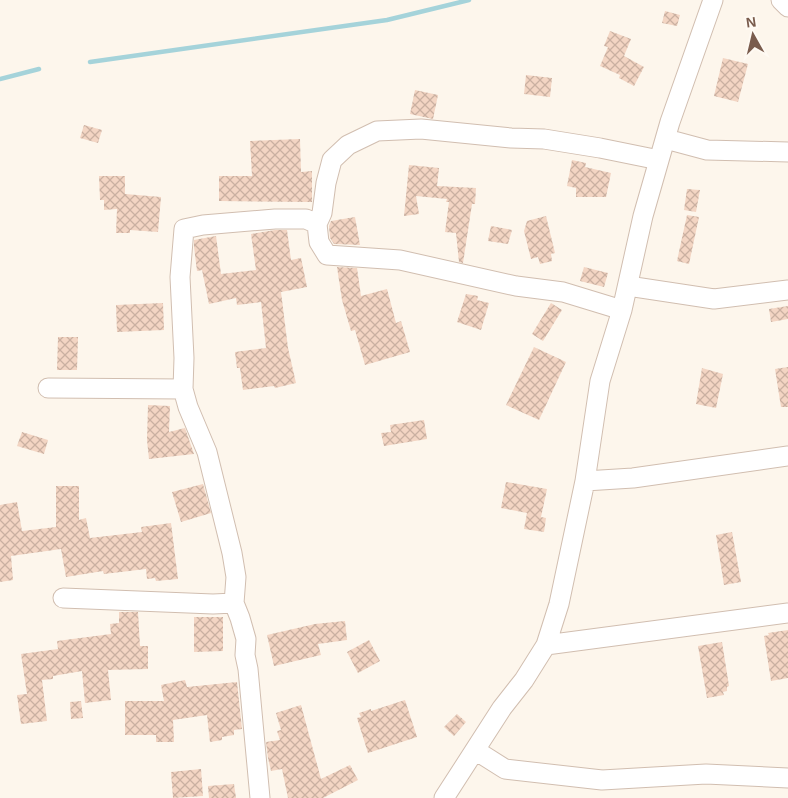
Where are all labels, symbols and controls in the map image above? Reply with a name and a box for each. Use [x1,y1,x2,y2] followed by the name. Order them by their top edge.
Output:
[728,10,778,60] north arrow
[745,13,757,31] text: N

